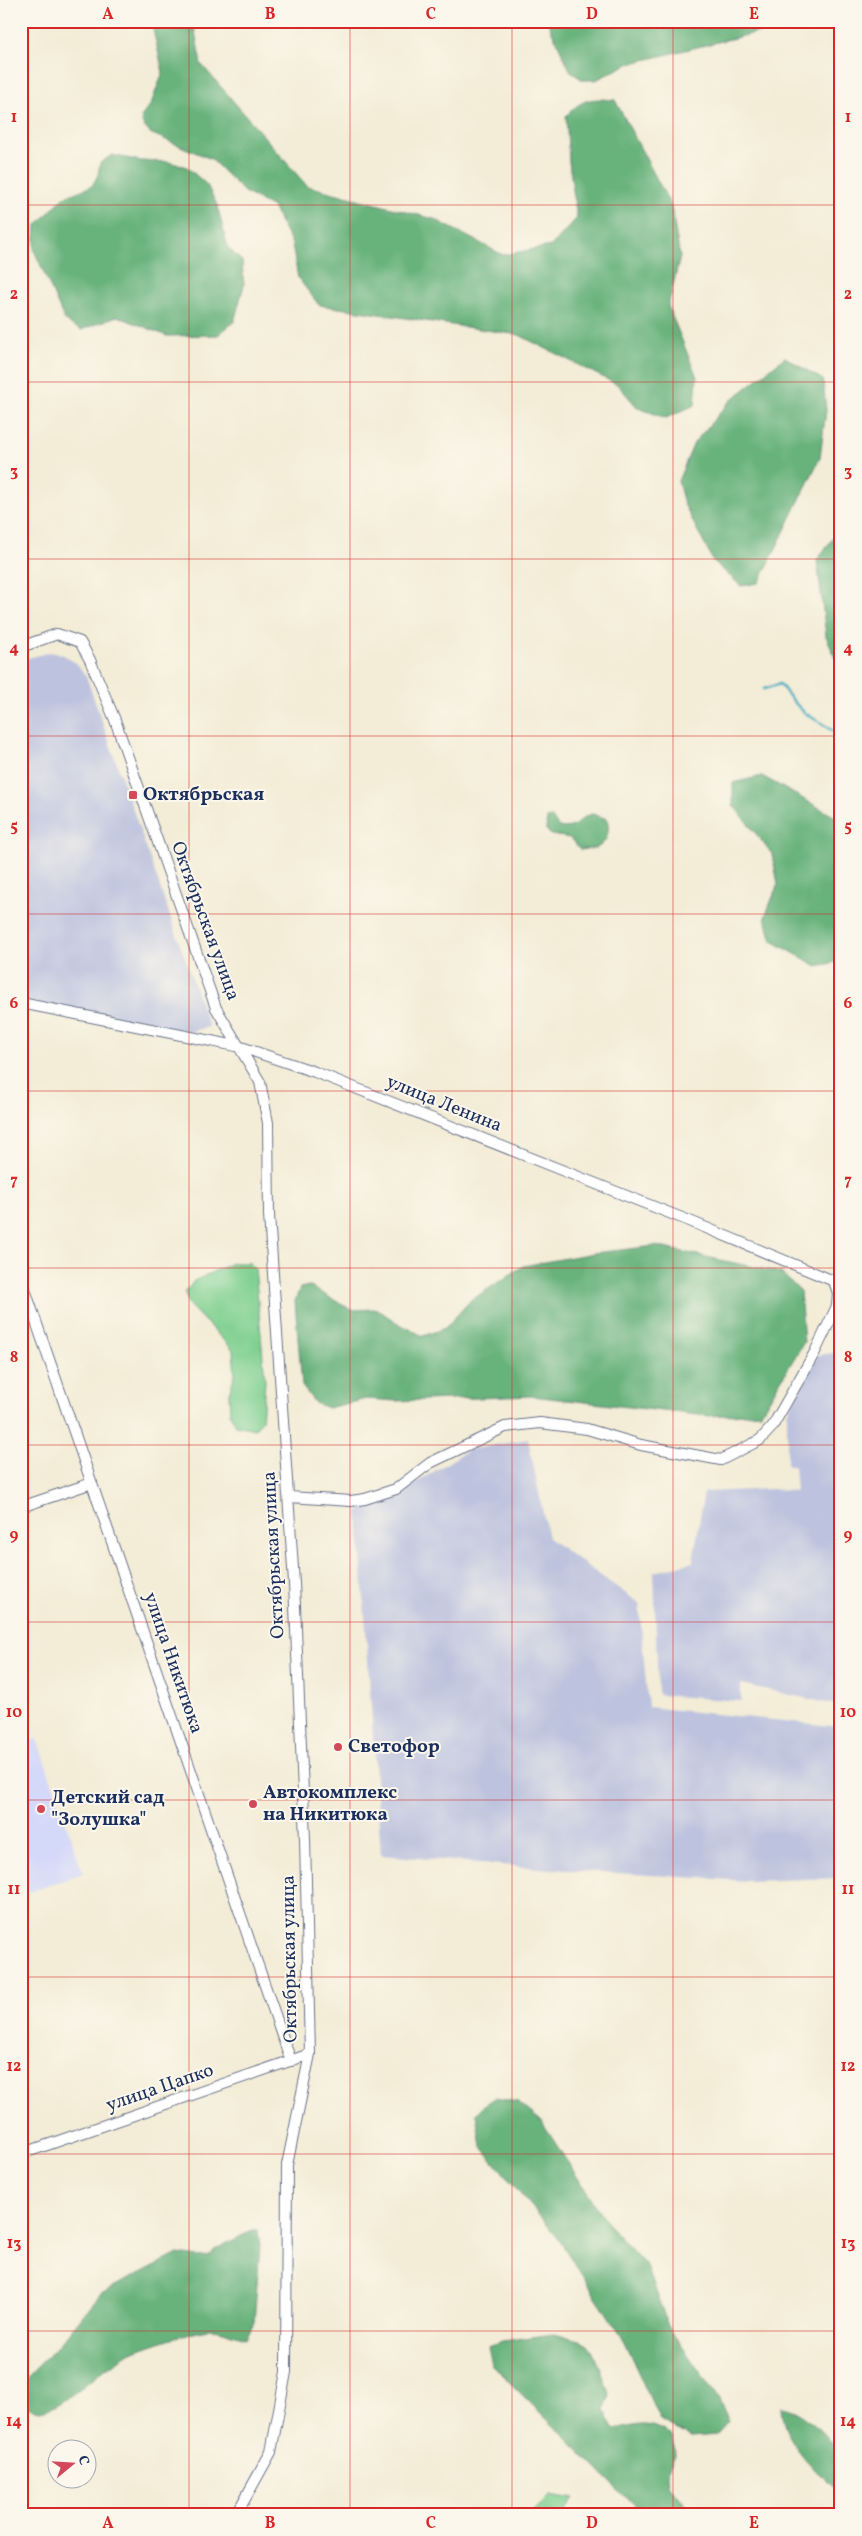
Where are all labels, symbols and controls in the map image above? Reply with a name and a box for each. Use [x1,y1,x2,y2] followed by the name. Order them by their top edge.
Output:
[102,4,114,26] text: A
[265,4,276,26] text: B
[426,4,436,26] text: C
[586,4,598,26] text: D
[749,4,759,26] text: E
[11,107,17,129] text: 1
[845,107,851,129] text: 1
[10,284,18,306] text: 2
[844,284,852,306] text: 2
[10,461,18,483] text: 3
[844,461,852,483] text: 3
[9,638,19,660] text: 4
[843,638,853,660] text: 4
[143,782,264,808] place label: Октябрьская
[127,789,139,801] marker: Октябрьская
[10,816,18,838] text: 5
[844,816,852,838] text: 5
[164,838,246,1004] street label: Октябрьская улица
[10,993,19,1015] text: 6
[844,993,853,1015] text: 6
[382,1069,506,1139] street label: улица Ленина
[10,1170,18,1192] text: 7
[844,1170,852,1192] text: 7
[10,1347,18,1369] text: 8
[844,1347,852,1369] text: 8
[257,1471,291,1639] street label: Октябрьская улица
[10,1525,19,1547] text: 9
[844,1525,853,1547] text: 9
[137,1589,209,1737] street label: улица Никитюка
[6,1702,22,1724] text: 10
[840,1702,856,1724] text: 10
[348,1734,440,1760] place label: Светофор
[332,1741,344,1753] marker: Светофор
[263,1780,397,1828] place label: Автокомплекс на Никитюка
[51,1785,165,1833] place label: Детский сад "Золушка"
[247,1798,259,1810] marker: Автокомплекс на Никитюка
[35,1803,47,1815] marker: Детский сад "Золушка"
[276,1875,304,2043] street label: Октябрьская улица
[8,1879,20,1901] text: 11
[842,1879,854,1901] text: 11
[7,2056,21,2078] text: 12
[841,2056,855,2078] text: 12
[103,2057,217,2119] street label: улица Цапко
[7,2233,21,2255] text: 13
[841,2233,855,2255] text: 13
[6,2411,22,2433] text: 14
[840,2411,856,2433] text: 14
[48,2438,98,2488] north arrow
[73,2453,93,2468] text: С
[102,2513,114,2535] text: A
[265,2513,276,2535] text: B
[426,2513,436,2535] text: C
[586,2513,598,2535] text: D
[749,2513,759,2535] text: E

